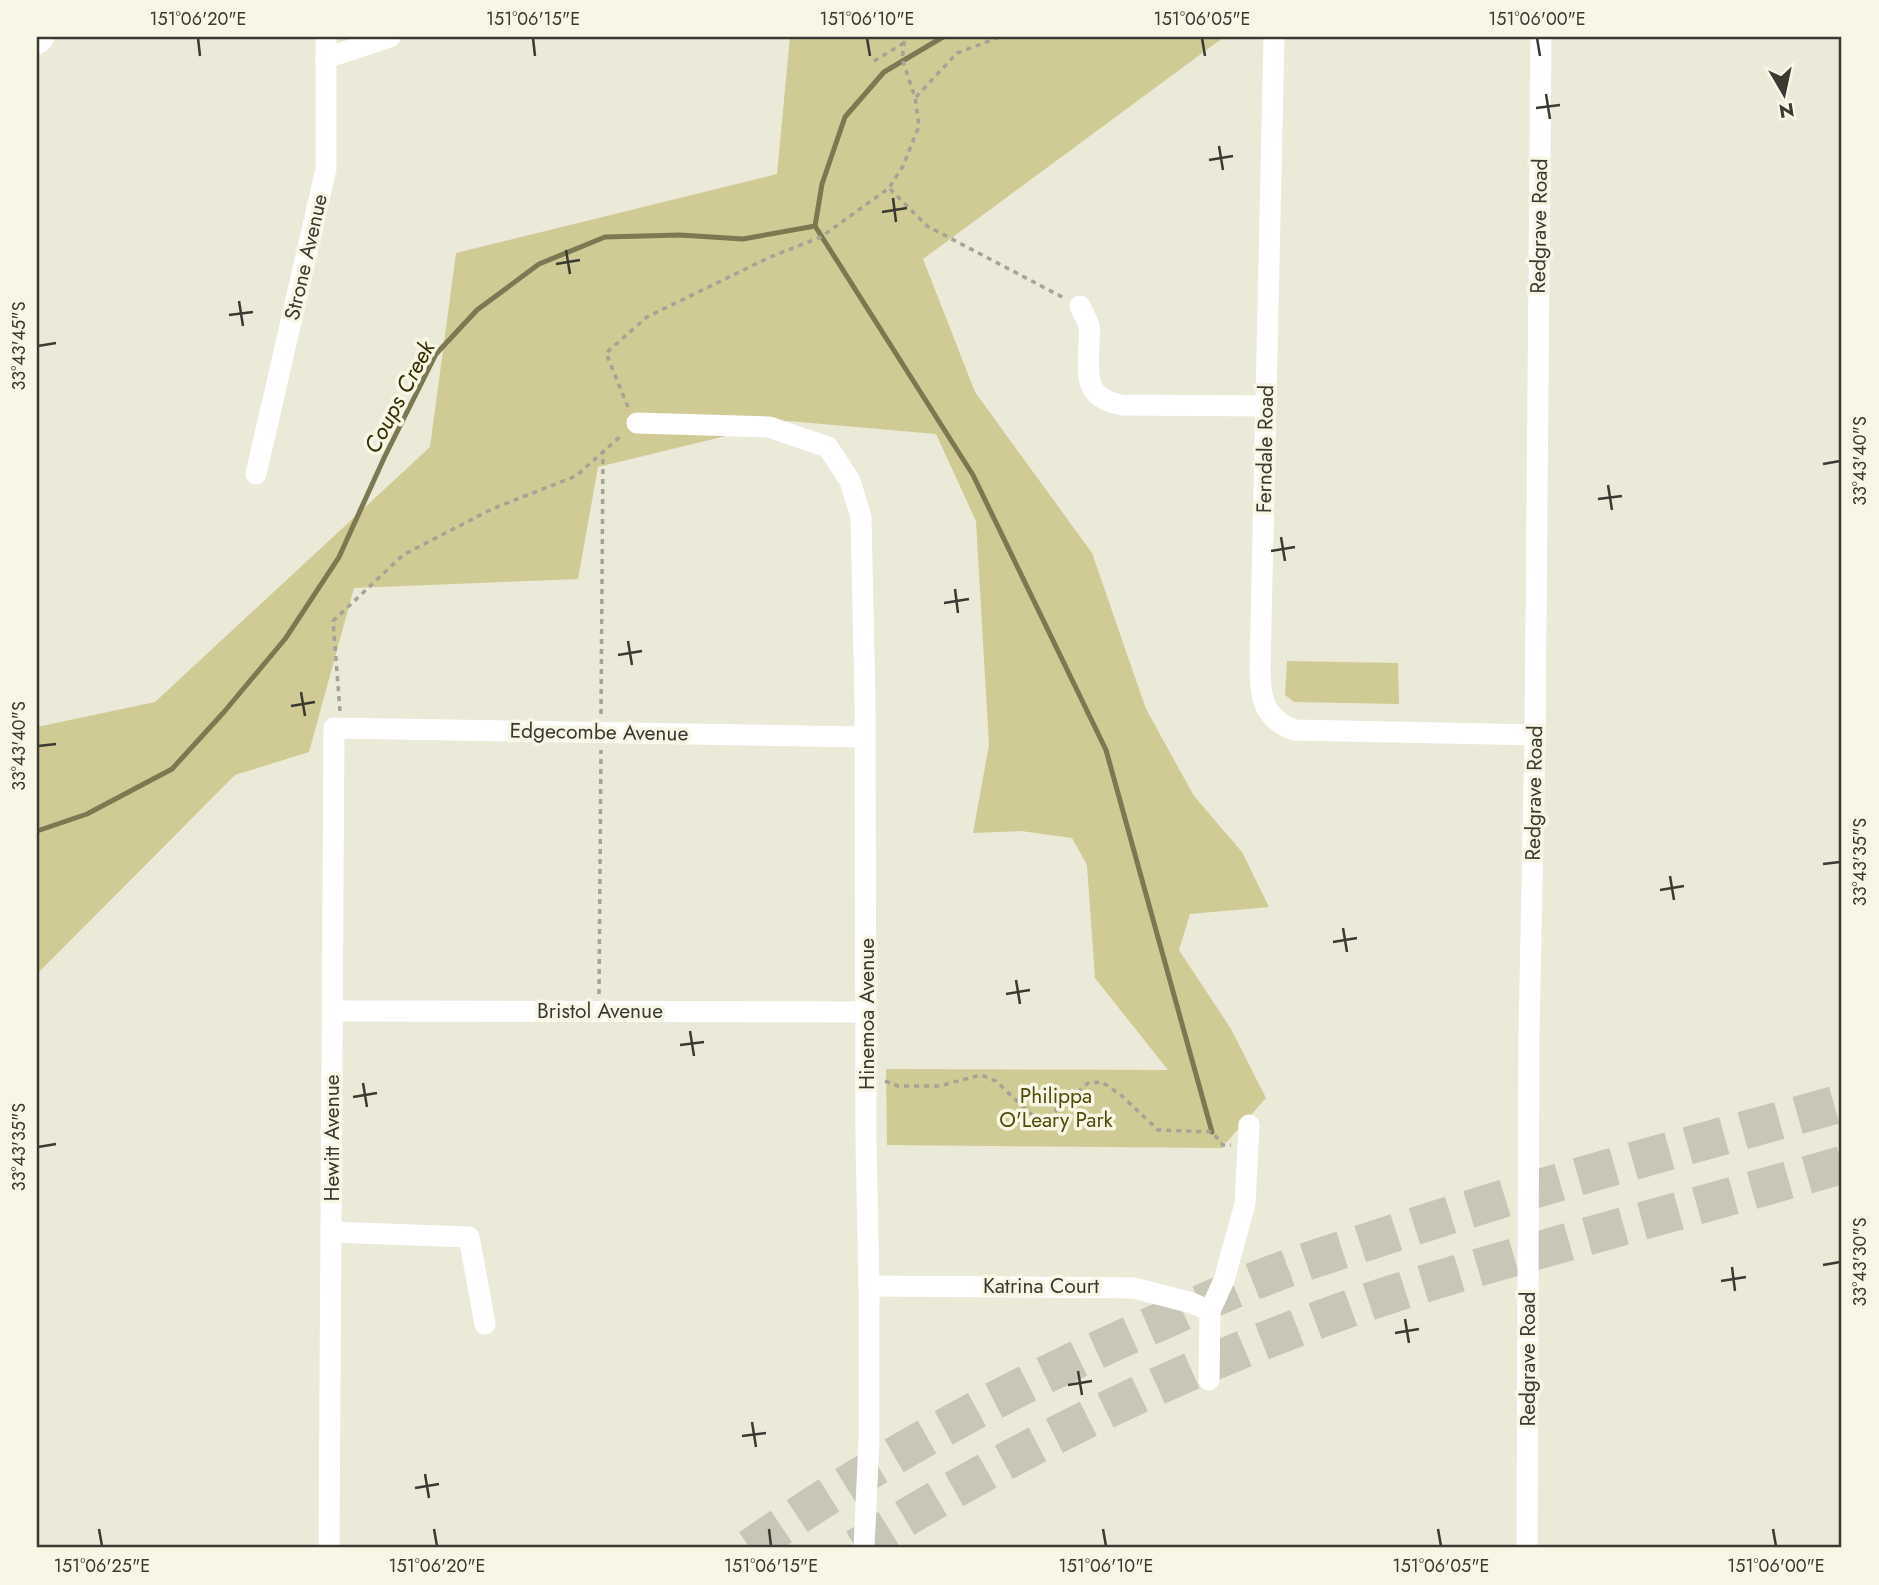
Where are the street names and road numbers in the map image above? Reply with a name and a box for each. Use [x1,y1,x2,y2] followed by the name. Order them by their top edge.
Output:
[1523,158,1555,294] street label: Redgrave Road
[277,191,335,323] street label: Strone Avenue
[1249,385,1281,513] street label: Ferndale Road
[509,715,689,749] street label: Edgecombe Avenue
[1518,725,1550,861] street label: Redgrave Road
[852,938,882,1090] street label: Hinemoa Avenue
[537,996,663,1026] street label: Bristol Avenue
[317,1074,347,1202] street label: Hewitt Avenue
[983,1271,1099,1301] street label: Katrina Court
[1513,1291,1543,1427] street label: Redgrave Road

